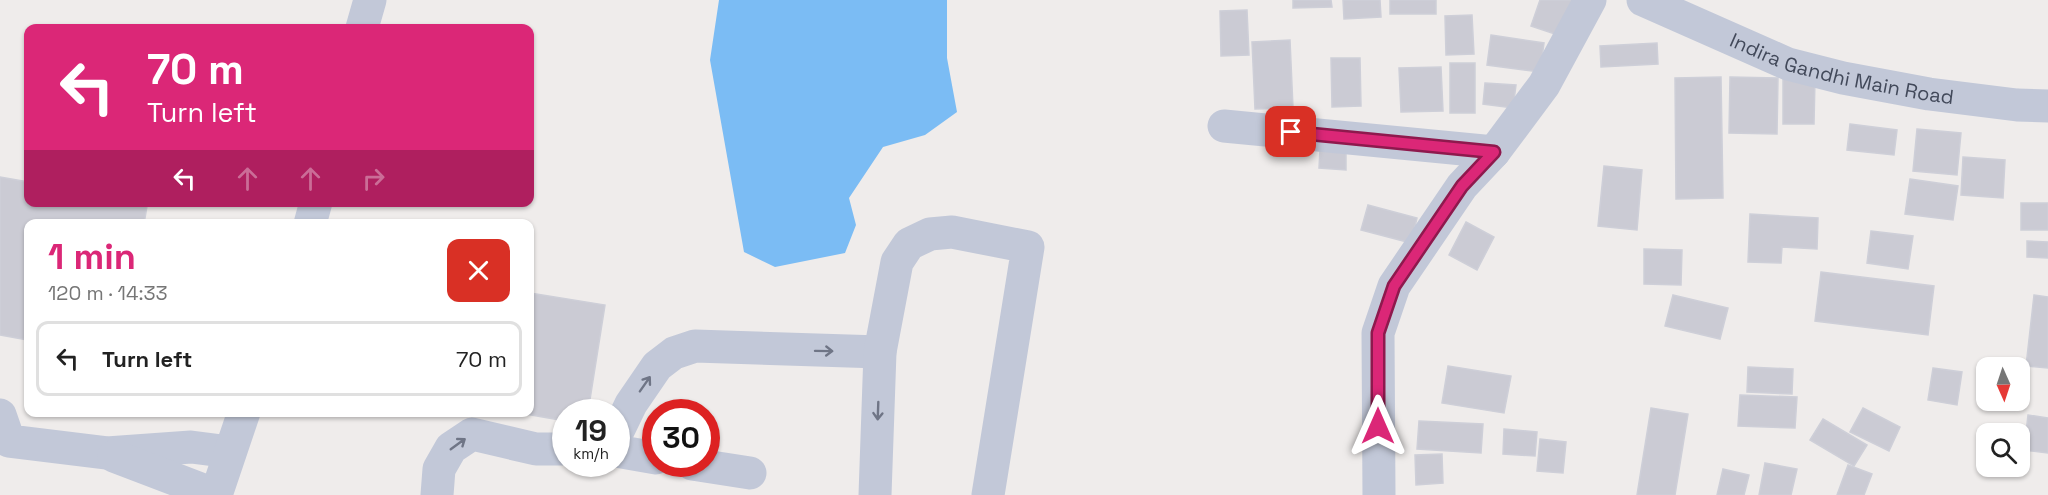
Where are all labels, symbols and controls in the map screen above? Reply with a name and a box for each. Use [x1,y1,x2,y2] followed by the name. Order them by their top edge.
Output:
[1726,27,1955,110] street label: Indira Gandhi Main Road
[147,43,244,96] text: 70 m
[48,48,126,126] icon: left
[147,95,257,130] text: Turn left
[1265,106,1316,157] pin
[1274,115,1307,148] icon: arrive
[168,162,201,195] icon: left
[231,162,264,195] icon: ahead
[294,162,327,195] icon: ahead
[357,162,390,195] icon: right
[48,234,136,280] text: 1 min
[447,239,510,302] button: close
[48,280,168,306] text: 120 m · 14:33
[51,342,84,375] icon: left
[102,345,192,373] text: Turn left
[456,345,507,373] text: 70 m
[814,345,834,356] one-way arrow
[1976,357,2030,411] north arrow
[1976,357,2030,477] map controls
[639,376,651,393] one-way arrow
[1346,394,1410,458] position arrow
[642,399,720,477] speed limit sign: 30
[873,400,884,420] one-way arrow
[575,411,607,450] text: 19
[1976,423,2030,477] button: search
[450,438,466,450] one-way arrow
[573,444,609,463] text: km/h

